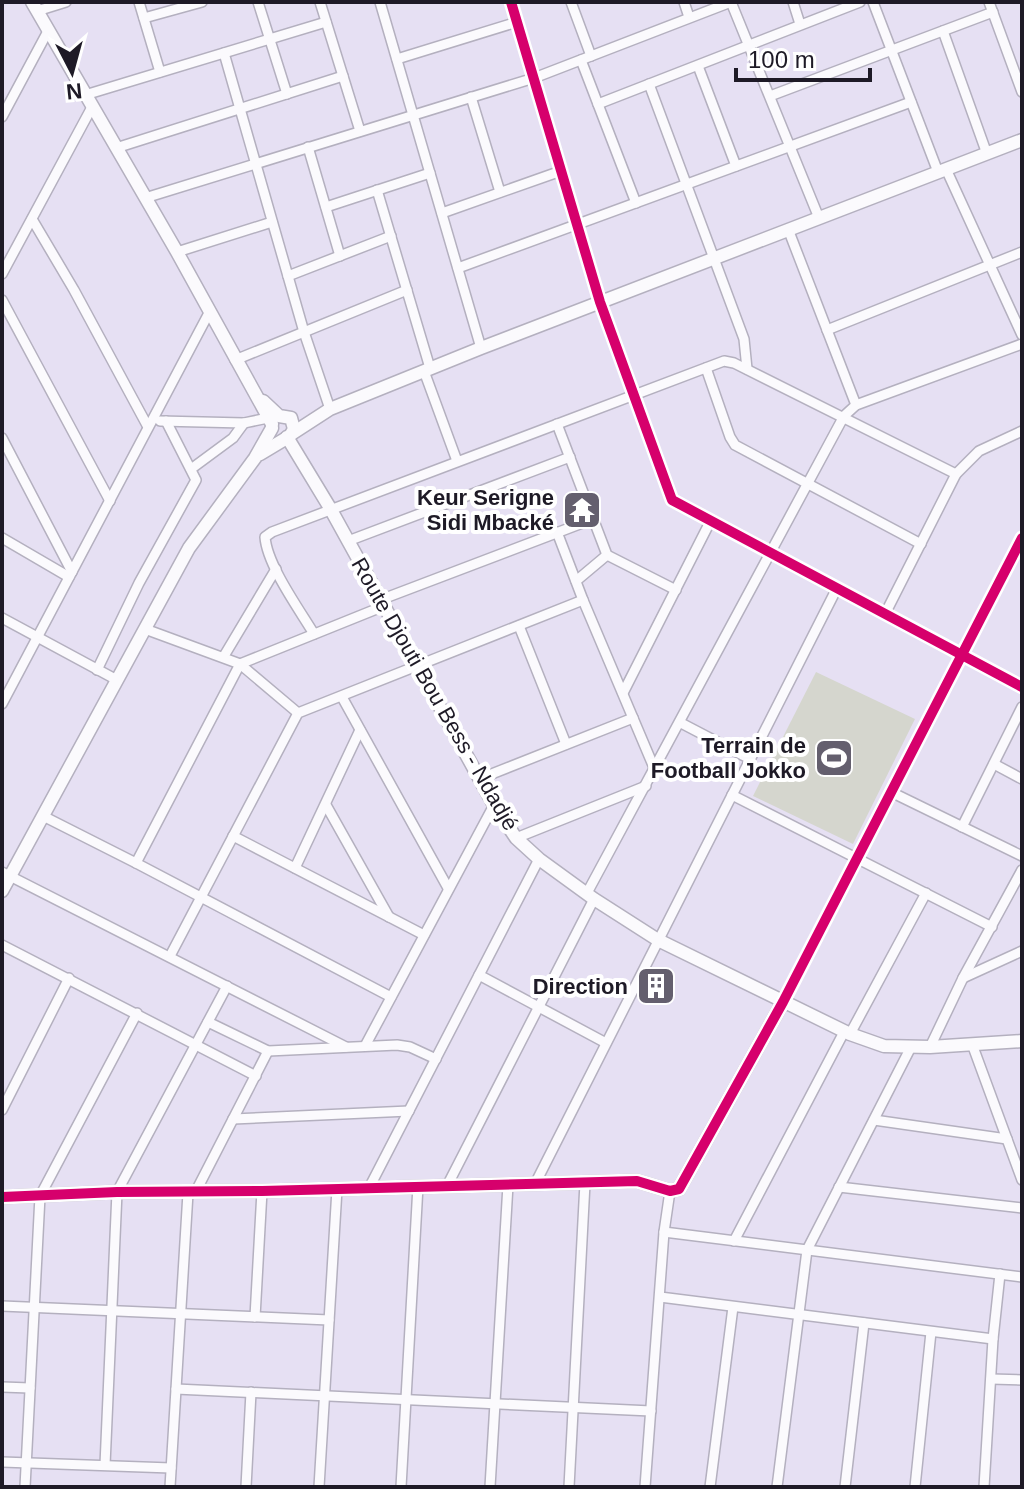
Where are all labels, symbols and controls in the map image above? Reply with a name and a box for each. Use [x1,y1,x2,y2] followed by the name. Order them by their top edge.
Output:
[32,32,112,112] north arrow
[736,32,870,82] scale bar
[748,46,815,73] text: 100 m
[65,78,83,105] text: N
[417,485,554,535] place label: Keur Serigne Sidi Mbacké
[561,489,603,531] temple icon: Keur Serigne Sidi Mbacké
[347,553,523,835] street label: Route Djouti Bou Bess - Ndadjé
[651,733,806,783] place label: Terrain de Football Jokko
[813,737,855,779] sports icon: Terrain de Football Jokko
[635,965,677,1007] building icon: Direction
[533,974,628,999] place label: Direction

